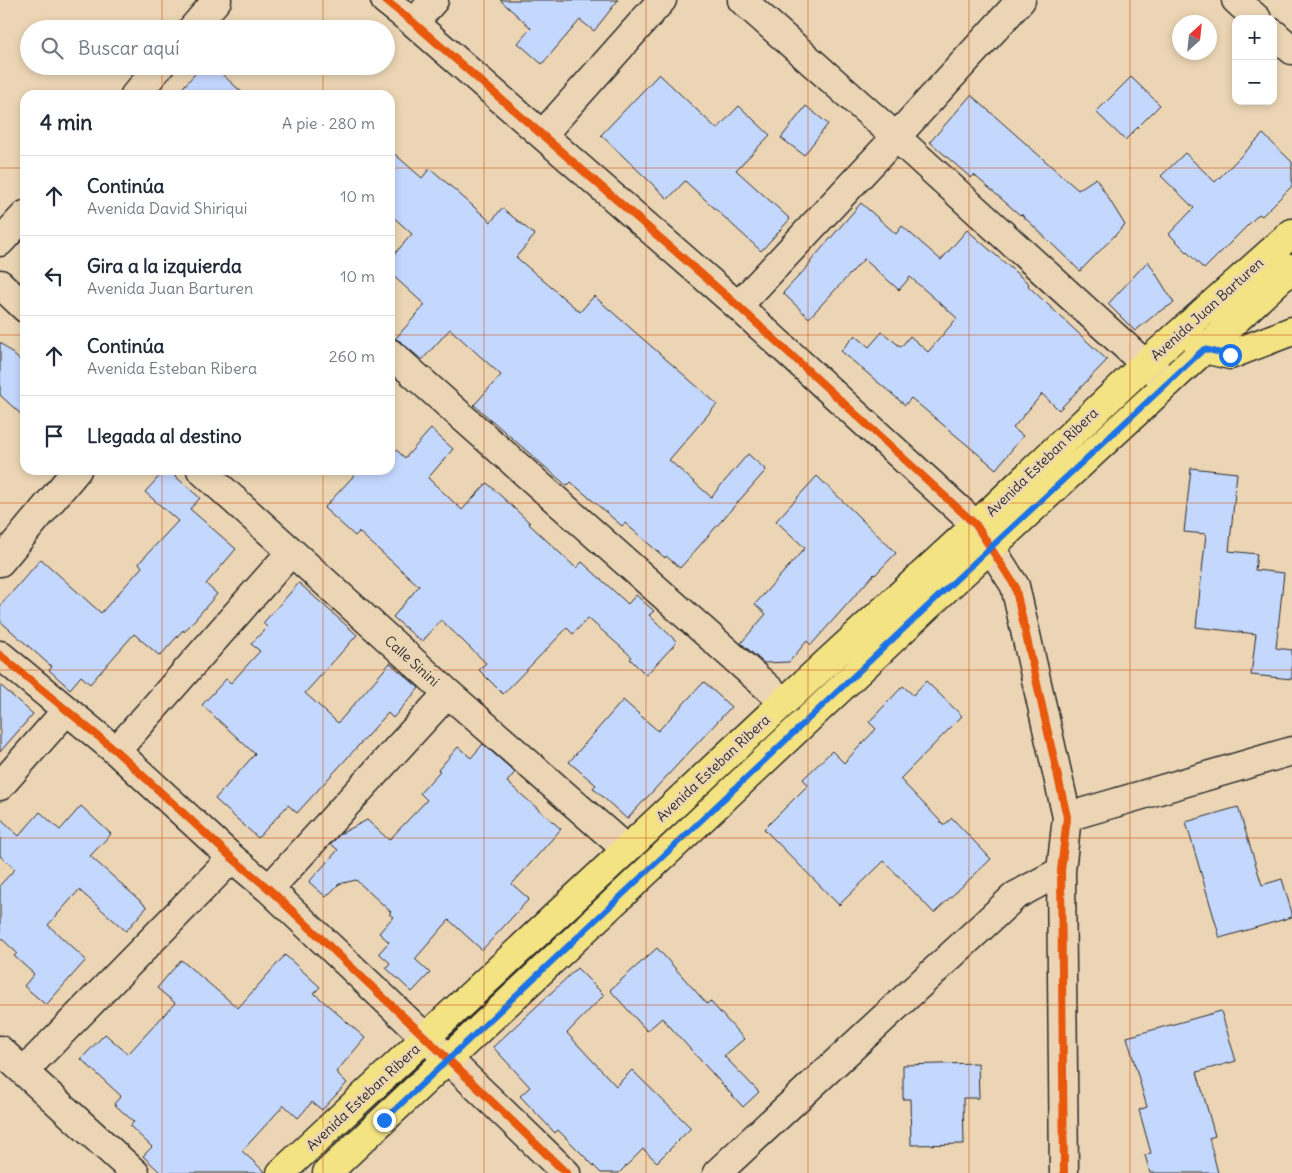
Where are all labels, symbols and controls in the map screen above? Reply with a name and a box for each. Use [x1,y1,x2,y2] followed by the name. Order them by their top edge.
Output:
[1172,15,1217,60] north arrow
[1232,15,1277,105] map controls
[1232,15,1277,60] button: +
[20,20,395,75] search box
[38,34,66,62] icon: search
[78,36,179,60] text: Buscar aquí
[1232,60,1277,105] button: −
[40,109,92,136] text: 4 min
[282,113,375,133] text: A pie · 280 m
[87,174,164,198] text: Continúa
[40,182,68,210] icon: ahead
[340,186,375,206] text: 10 m
[87,198,247,218] text: Avenida David Shiriqui
[87,254,242,278] text: Gira a la izquierda
[1147,254,1267,364] street label: Avenida Juan Barturen
[40,262,68,290] icon: left
[340,266,375,286] text: 10 m
[87,278,253,298] text: Avenida Juan Barturen
[87,334,164,358] text: Continúa
[40,342,68,370] icon: ahead
[1219,344,1242,367] route start
[329,346,375,366] text: 260 m
[87,358,257,378] text: Avenida Esteban Ribera
[982,404,1102,520] street label: Avenida Esteban Ribera
[40,422,68,450] icon: arrive
[87,424,242,448] text: Llegada al destino
[381,632,443,690] street label: Calle Sinini
[652,711,774,825] street label: Avenida Esteban Ribera
[302,1040,424,1154] street label: Avenida Esteban Ribera
[373,1109,396,1132] route end

